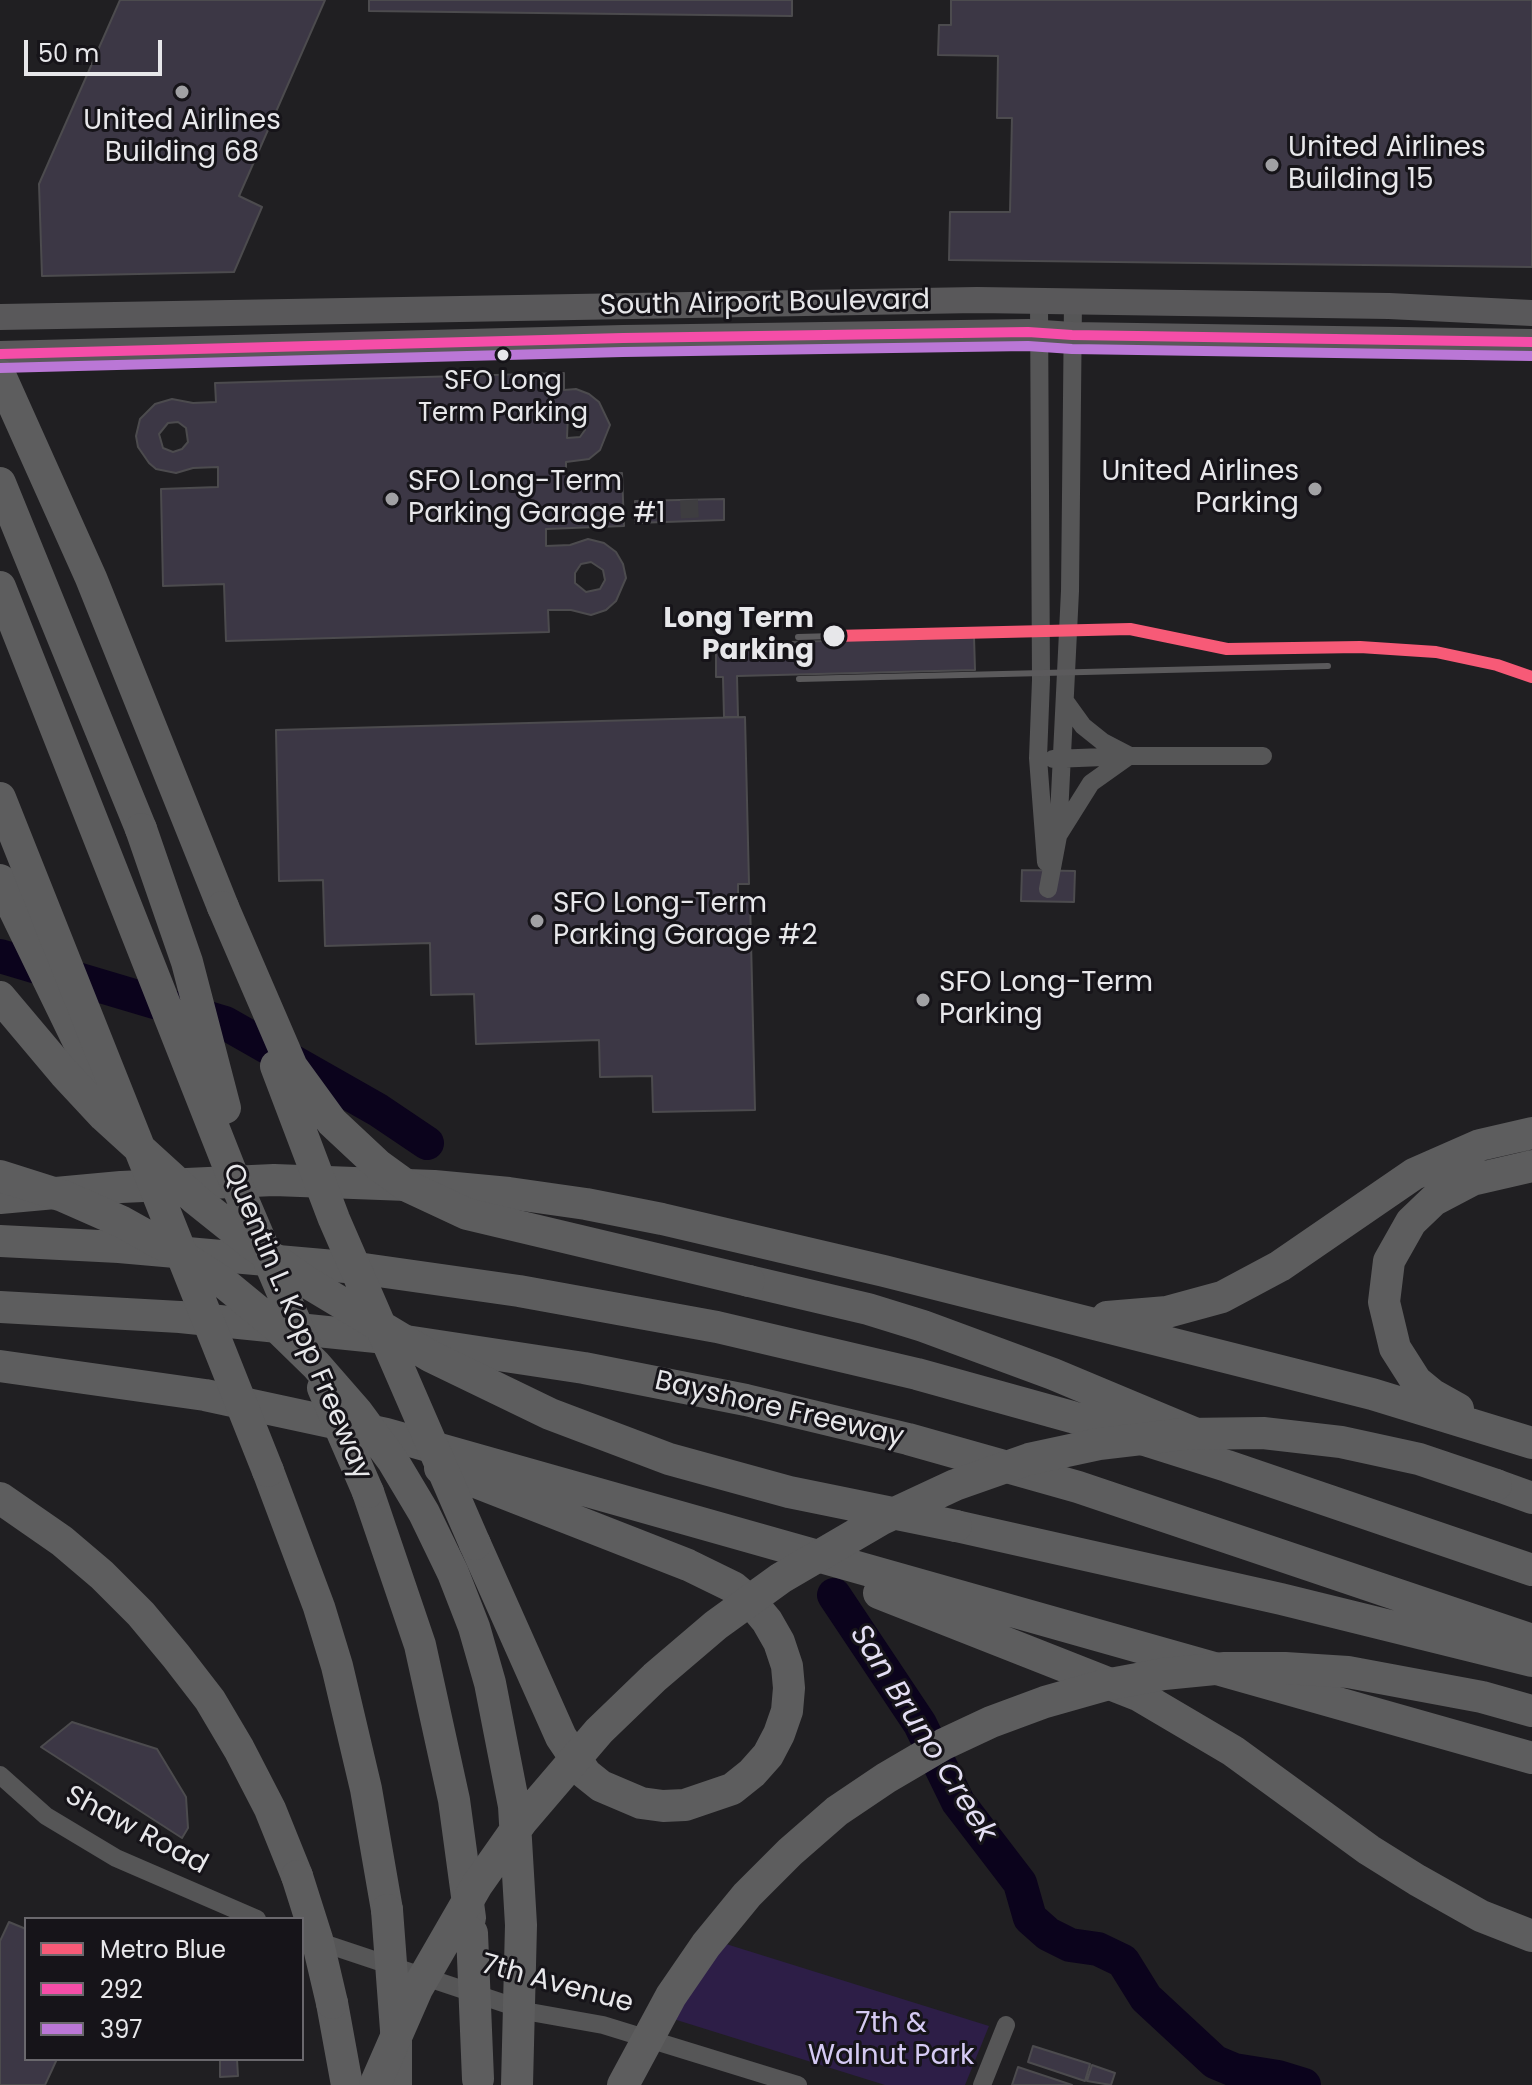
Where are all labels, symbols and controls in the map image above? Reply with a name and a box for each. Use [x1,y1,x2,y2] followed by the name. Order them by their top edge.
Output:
[28,24,166,74] scale bar
[38,37,99,70] text: 50 m
[173,83,191,101] marker: United Airlines Building 68
[83,105,281,171] place label: United Airlines Building 68
[1288,132,1486,198] place label: United Airlines Building 15
[1263,156,1281,174] marker: United Airlines Building 15
[600,284,930,324] street label: South Airport Boulevard
[495,347,511,363] marker: SFO Long Term Parking
[418,366,588,428] place label: SFO Long Term Parking
[1101,456,1299,522] place label: United Airlines Parking
[408,466,666,532] place label: SFO Long-Term Parking Garage #1
[1306,480,1324,498] marker: United Airlines Parking
[383,490,401,508] marker: SFO Long-Term Parking Garage #1
[664,603,814,669] place label: Long Term Parking
[821,623,847,649] marker: Long Term Parking
[553,888,818,954] place label: SFO Long-Term Parking Garage #2
[528,912,546,930] marker: SFO Long-Term Parking Garage #2
[939,967,1153,1033] place label: SFO Long-Term Parking
[914,991,932,1009] marker: SFO Long-Term Parking
[214,1159,378,1485] street label: Quentin L. Kopp Freeway
[651,1365,907,1455] street label: Bayshore Freeway
[841,1619,1003,1849] water label: San Bruno Creek
[59,1779,213,1883] street label: Shaw Road
[24,1917,304,2061] legend
[100,1933,226,1966] text: Metro Blue
[477,1949,637,2021] street label: 7th Avenue
[100,1973,143,2006] text: 292
[808,2008,974,2074] park label: 7th & Walnut Park
[100,2013,142,2046] text: 397

